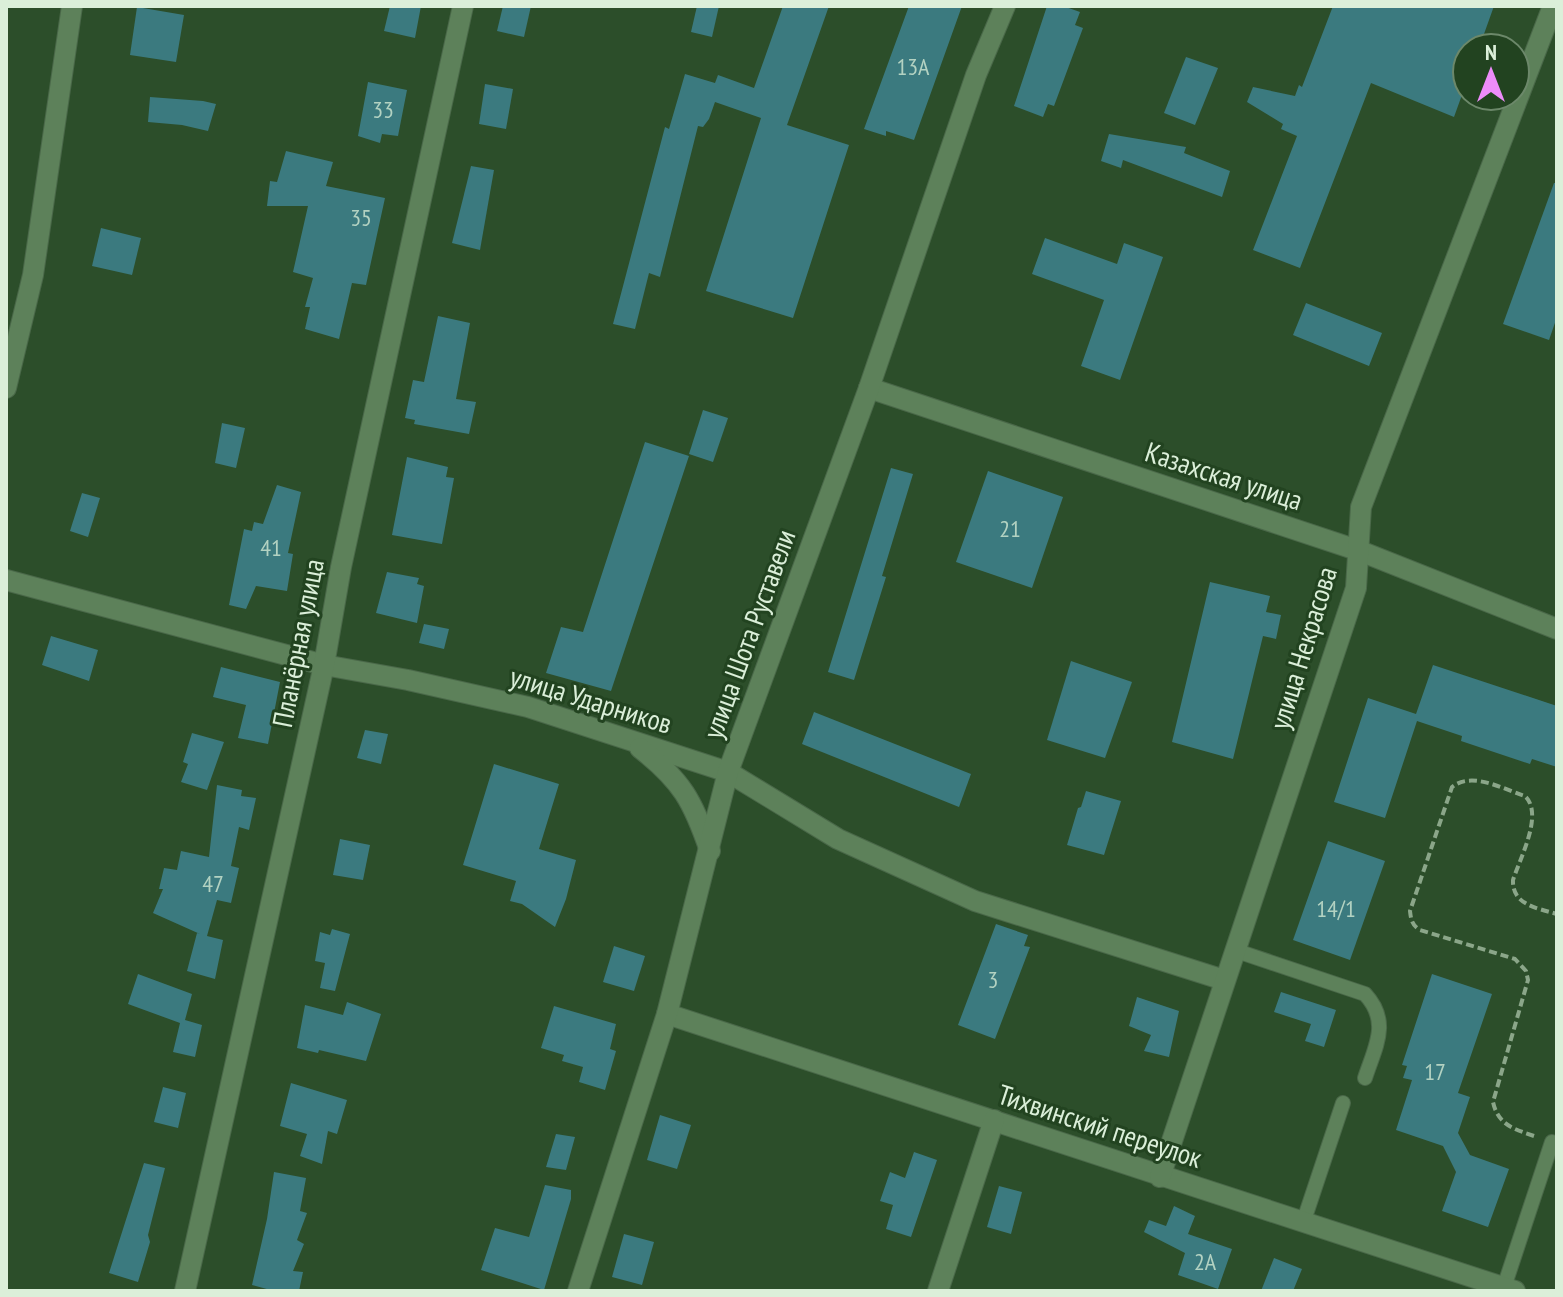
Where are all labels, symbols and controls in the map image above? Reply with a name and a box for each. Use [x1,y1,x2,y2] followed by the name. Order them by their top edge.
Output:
[1451,32,1531,112] north arrow
[1485,38,1497,66] text: N
[897,51,930,82] house number: 13А
[372,94,394,125] house number: 33
[350,202,372,233] house number: 35
[1141,433,1307,518] street label: Казахская улица
[999,513,1021,544] house number: 21
[694,524,803,743] street label: улица Шота Руставели
[260,532,282,563] house number: 41
[263,556,332,730] street label: Планёрная улица
[1260,562,1345,734] street label: улица Некрасова
[506,657,677,742] street label: улица Ударников
[202,868,224,899] house number: 47
[1316,893,1356,924] house number: 14/1
[988,964,998,995] house number: 3
[1424,1056,1446,1087] house number: 17
[993,1075,1207,1176] street label: Тихвинский переулок
[1194,1246,1217,1277] house number: 2А

